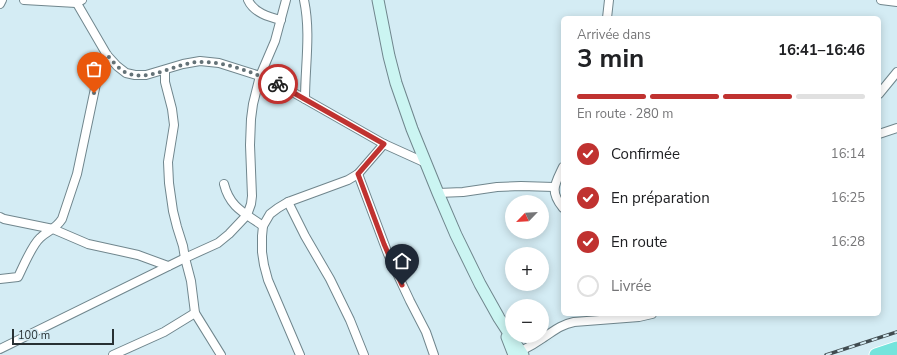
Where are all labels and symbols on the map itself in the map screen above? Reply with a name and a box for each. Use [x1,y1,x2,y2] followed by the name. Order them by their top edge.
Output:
[77,52,111,93] pin
[258,64,298,104] courier
[505,195,549,239] north arrow
[385,244,419,285] pin
[12,327,114,346] scale bar

